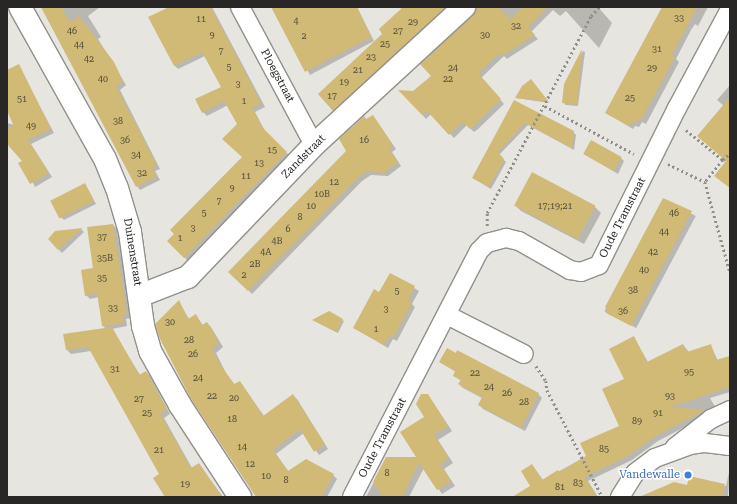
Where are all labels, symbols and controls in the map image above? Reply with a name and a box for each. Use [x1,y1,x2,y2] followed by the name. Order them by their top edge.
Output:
[674,13,684,23] house number: 33
[196,14,206,24] house number: 11
[293,16,299,26] house number: 4
[408,17,418,27] house number: 29
[511,21,521,31] house number: 32
[67,26,77,36] house number: 46
[393,26,403,36] house number: 27
[209,30,215,40] house number: 9
[480,30,490,40] house number: 30
[301,31,307,41] house number: 2
[380,39,390,49] house number: 25
[74,40,84,50] house number: 44
[652,44,662,54] house number: 31
[218,46,224,56] house number: 7
[257,47,297,105] street label: Ploegstraat
[366,52,376,62] house number: 23
[84,54,94,64] house number: 42
[226,62,232,72] house number: 5
[448,63,458,73] house number: 24
[647,63,657,73] house number: 29
[353,65,363,75] house number: 21
[98,74,108,84] house number: 40
[443,74,453,84] house number: 22
[339,77,349,87] house number: 19
[235,79,241,89] house number: 3
[327,91,337,101] house number: 17
[625,93,635,103] house number: 25
[17,94,27,104] house number: 51
[241,96,247,106] house number: 1
[113,116,123,126] house number: 38
[26,121,36,131] house number: 49
[279,132,329,182] street label: Zandstraat
[120,135,130,145] house number: 36
[359,135,369,145] house number: 16
[267,145,277,155] house number: 15
[131,150,141,160] house number: 34
[254,158,264,168] house number: 13
[137,168,147,178] house number: 32
[241,171,251,181] house number: 11
[597,176,649,260] street label: Oude Tramstraat
[329,177,339,187] house number: 12
[229,183,235,193] house number: 9
[314,189,330,199] house number: 10B
[216,196,222,206] house number: 7
[306,201,316,211] house number: 10
[537,201,573,211] house number: 17;19;21
[201,208,207,218] house number: 5
[669,208,679,218] house number: 46
[297,212,303,222] house number: 8
[120,217,144,287] street label: Duinenstraat
[190,223,196,233] house number: 3
[285,224,291,234] house number: 6
[659,227,669,237] house number: 44
[97,232,107,242] house number: 37
[177,233,183,243] house number: 1
[271,236,283,246] house number: 4B
[260,247,272,257] house number: 4A
[648,247,658,257] house number: 42
[97,253,113,263] house number: 35B
[249,259,261,269] house number: 2B
[639,265,649,275] house number: 40
[241,270,247,280] house number: 2
[97,273,107,283] house number: 35
[628,285,638,295] house number: 38
[394,286,400,296] house number: 5
[108,303,118,313] house number: 33
[383,304,389,314] house number: 3
[618,306,628,316] house number: 36
[165,317,175,327] house number: 30
[373,324,379,334] house number: 1
[184,335,194,345] house number: 28
[188,349,198,359] house number: 26
[110,364,120,374] house number: 31
[684,367,694,377] house number: 95
[470,368,480,378] house number: 22
[193,373,203,383] house number: 24
[484,382,494,392] house number: 24
[502,388,512,398] house number: 26
[207,391,217,401] house number: 22
[665,391,675,401] house number: 93
[229,393,239,403] house number: 20
[134,394,144,404] house number: 27
[356,396,410,480] street label: Oude Tramstraat
[519,397,529,407] house number: 28
[142,408,152,418] house number: 25
[653,408,663,418] house number: 91
[227,414,237,424] house number: 18
[632,416,642,426] house number: 89
[237,442,247,452] house number: 14
[599,444,609,454] house number: 85
[154,445,164,455] house number: 21
[245,459,255,469] house number: 12
[384,468,390,478] house number: 8
[619,468,680,482] place label: Vandewalle
[683,470,693,480] marker: Vandewalle
[261,471,271,481] house number: 10
[283,475,289,485] house number: 8
[573,478,583,488] house number: 83
[180,479,190,489] house number: 19
[555,482,565,492] house number: 81

